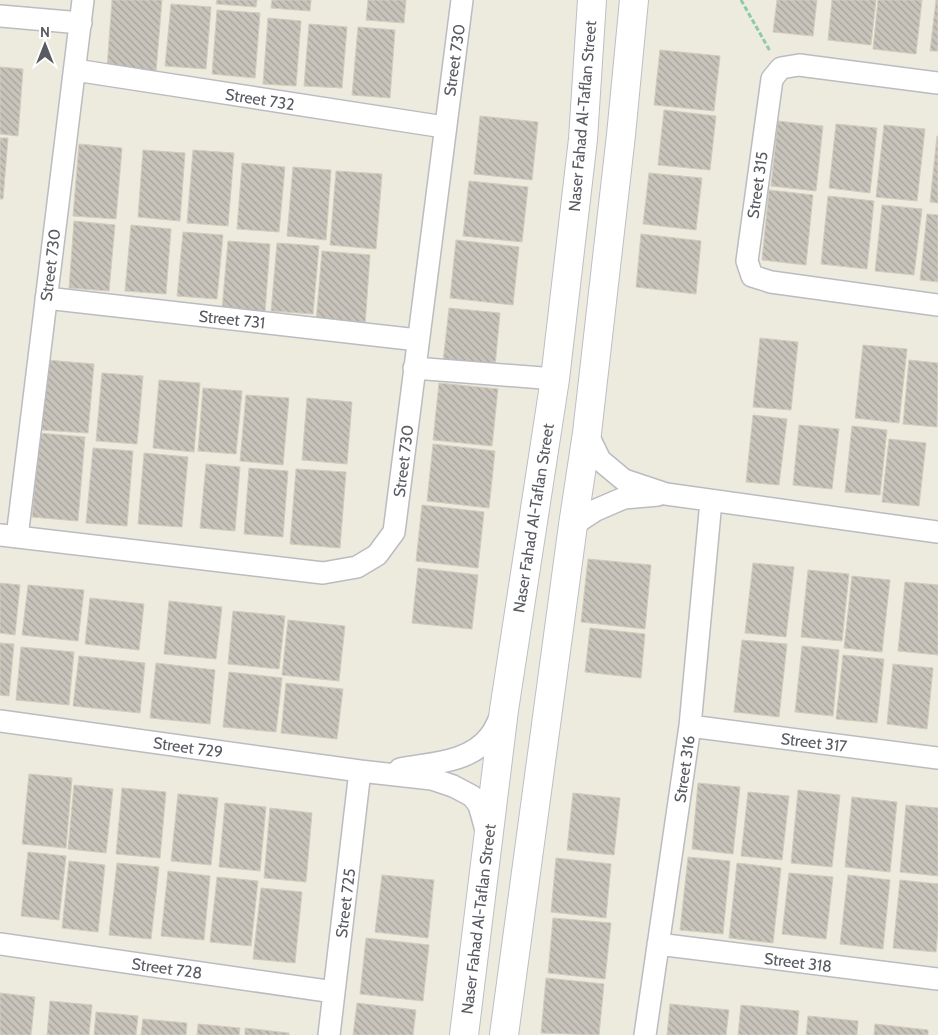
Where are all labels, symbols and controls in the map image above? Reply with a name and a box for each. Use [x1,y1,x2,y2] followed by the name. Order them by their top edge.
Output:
[565,19,600,212] street label: Naser Fahad Al-Taflan Street
[20,20,70,70] north arrow
[40,23,50,41] text: N
[440,23,469,97] street label: Street 730
[224,85,296,114] street label: Street 732
[743,150,772,220] street label: Street 315
[37,228,64,302] street label: Street 730
[198,307,266,332] street label: Street 731
[509,421,558,614] street label: Naser Fahad Al-Taflan Street
[390,424,417,498] street label: Street 730
[780,729,848,756] street label: Street 317
[152,733,224,762] street label: Street 729
[670,734,699,804] street label: Street 316
[457,822,500,1015] street label: Naser Fahad Al-Taflan Street
[332,867,359,939] street label: Street 725
[763,949,833,976] street label: Street 318
[131,954,203,983] street label: Street 728

